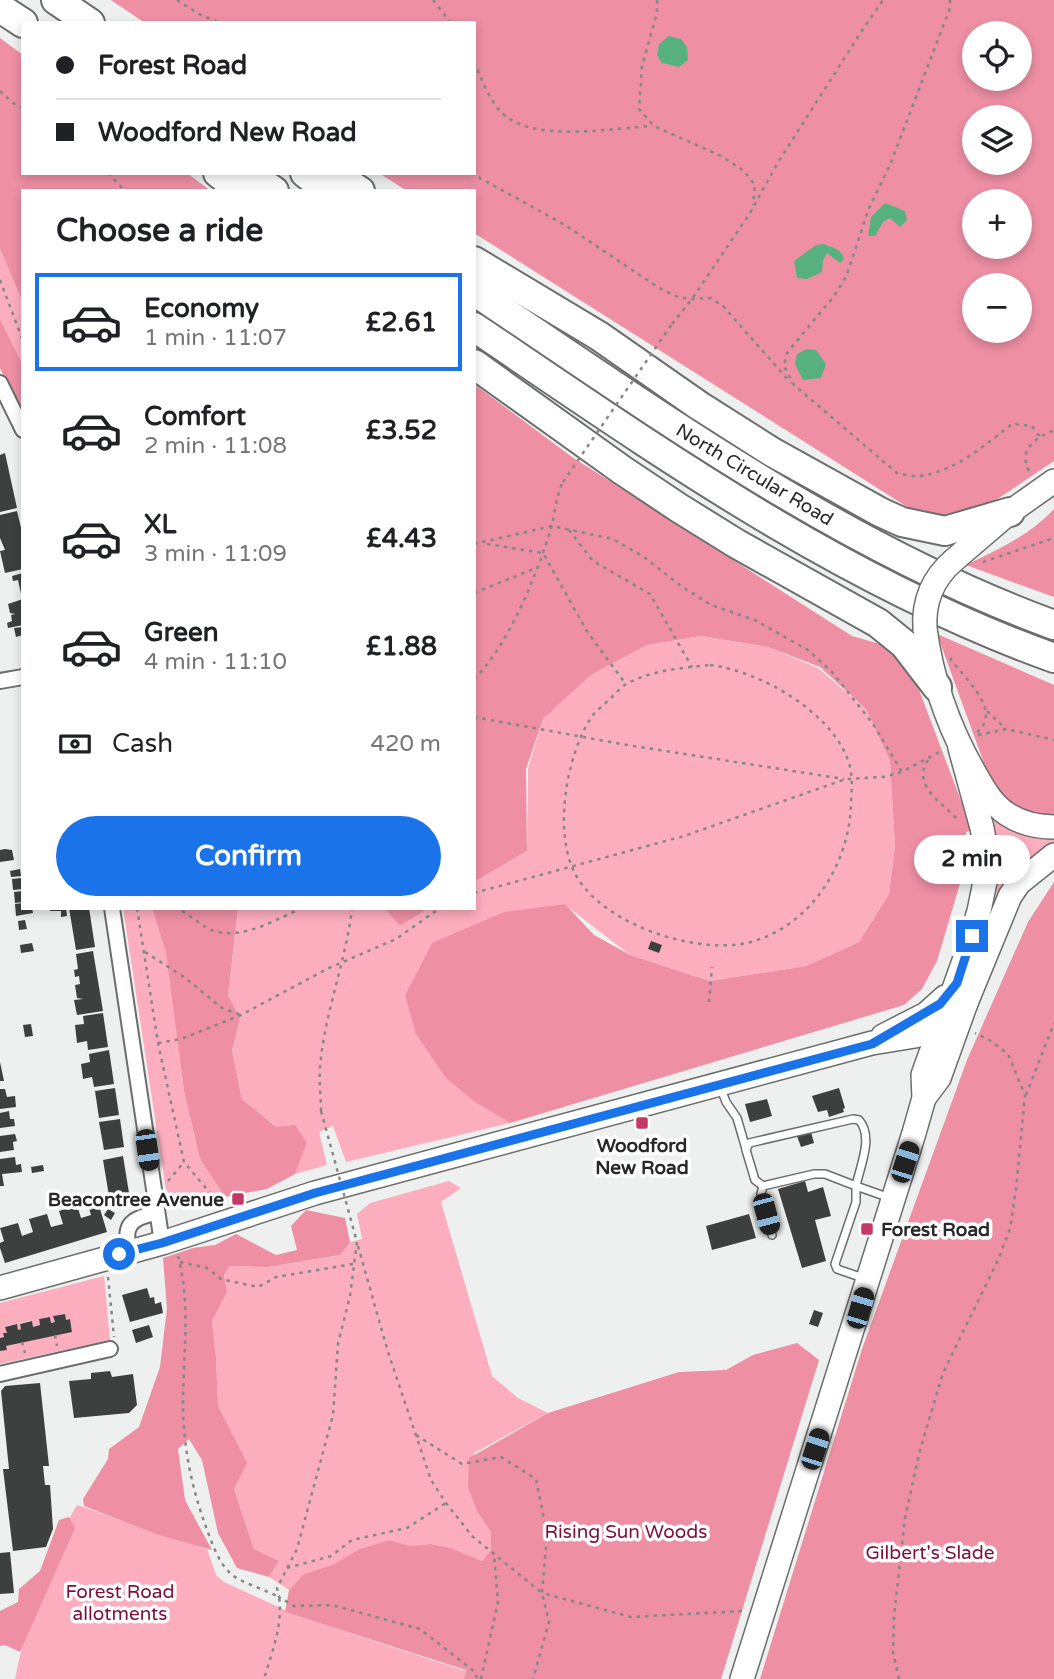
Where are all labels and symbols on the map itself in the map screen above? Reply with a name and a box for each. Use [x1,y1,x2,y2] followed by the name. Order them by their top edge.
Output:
[672,419,837,531] street label: North Circular Road
[914,834,1030,884] callout: 2 min
[956,920,988,952] route end
[634,1115,650,1131] marker: Woodford New Road
[134,1128,161,1172] car
[595,1135,689,1179] place label: Woodford New Road
[889,1139,922,1185] car
[48,1189,224,1211] place label: Beacontree Avenue
[230,1191,246,1207] marker: Beacontree Avenue
[751,1191,782,1237] car
[881,1219,990,1241] place label: Forest Road
[859,1221,875,1237] marker: Forest Road
[103,1238,135,1270] route start
[845,1285,876,1331] car
[799,1426,832,1472] car
[545,1521,707,1543] park label: Rising Sun Woods
[865,1542,995,1564] park label: Gilbert's Slade
[65,1581,175,1625] park label: Forest Road allotments

